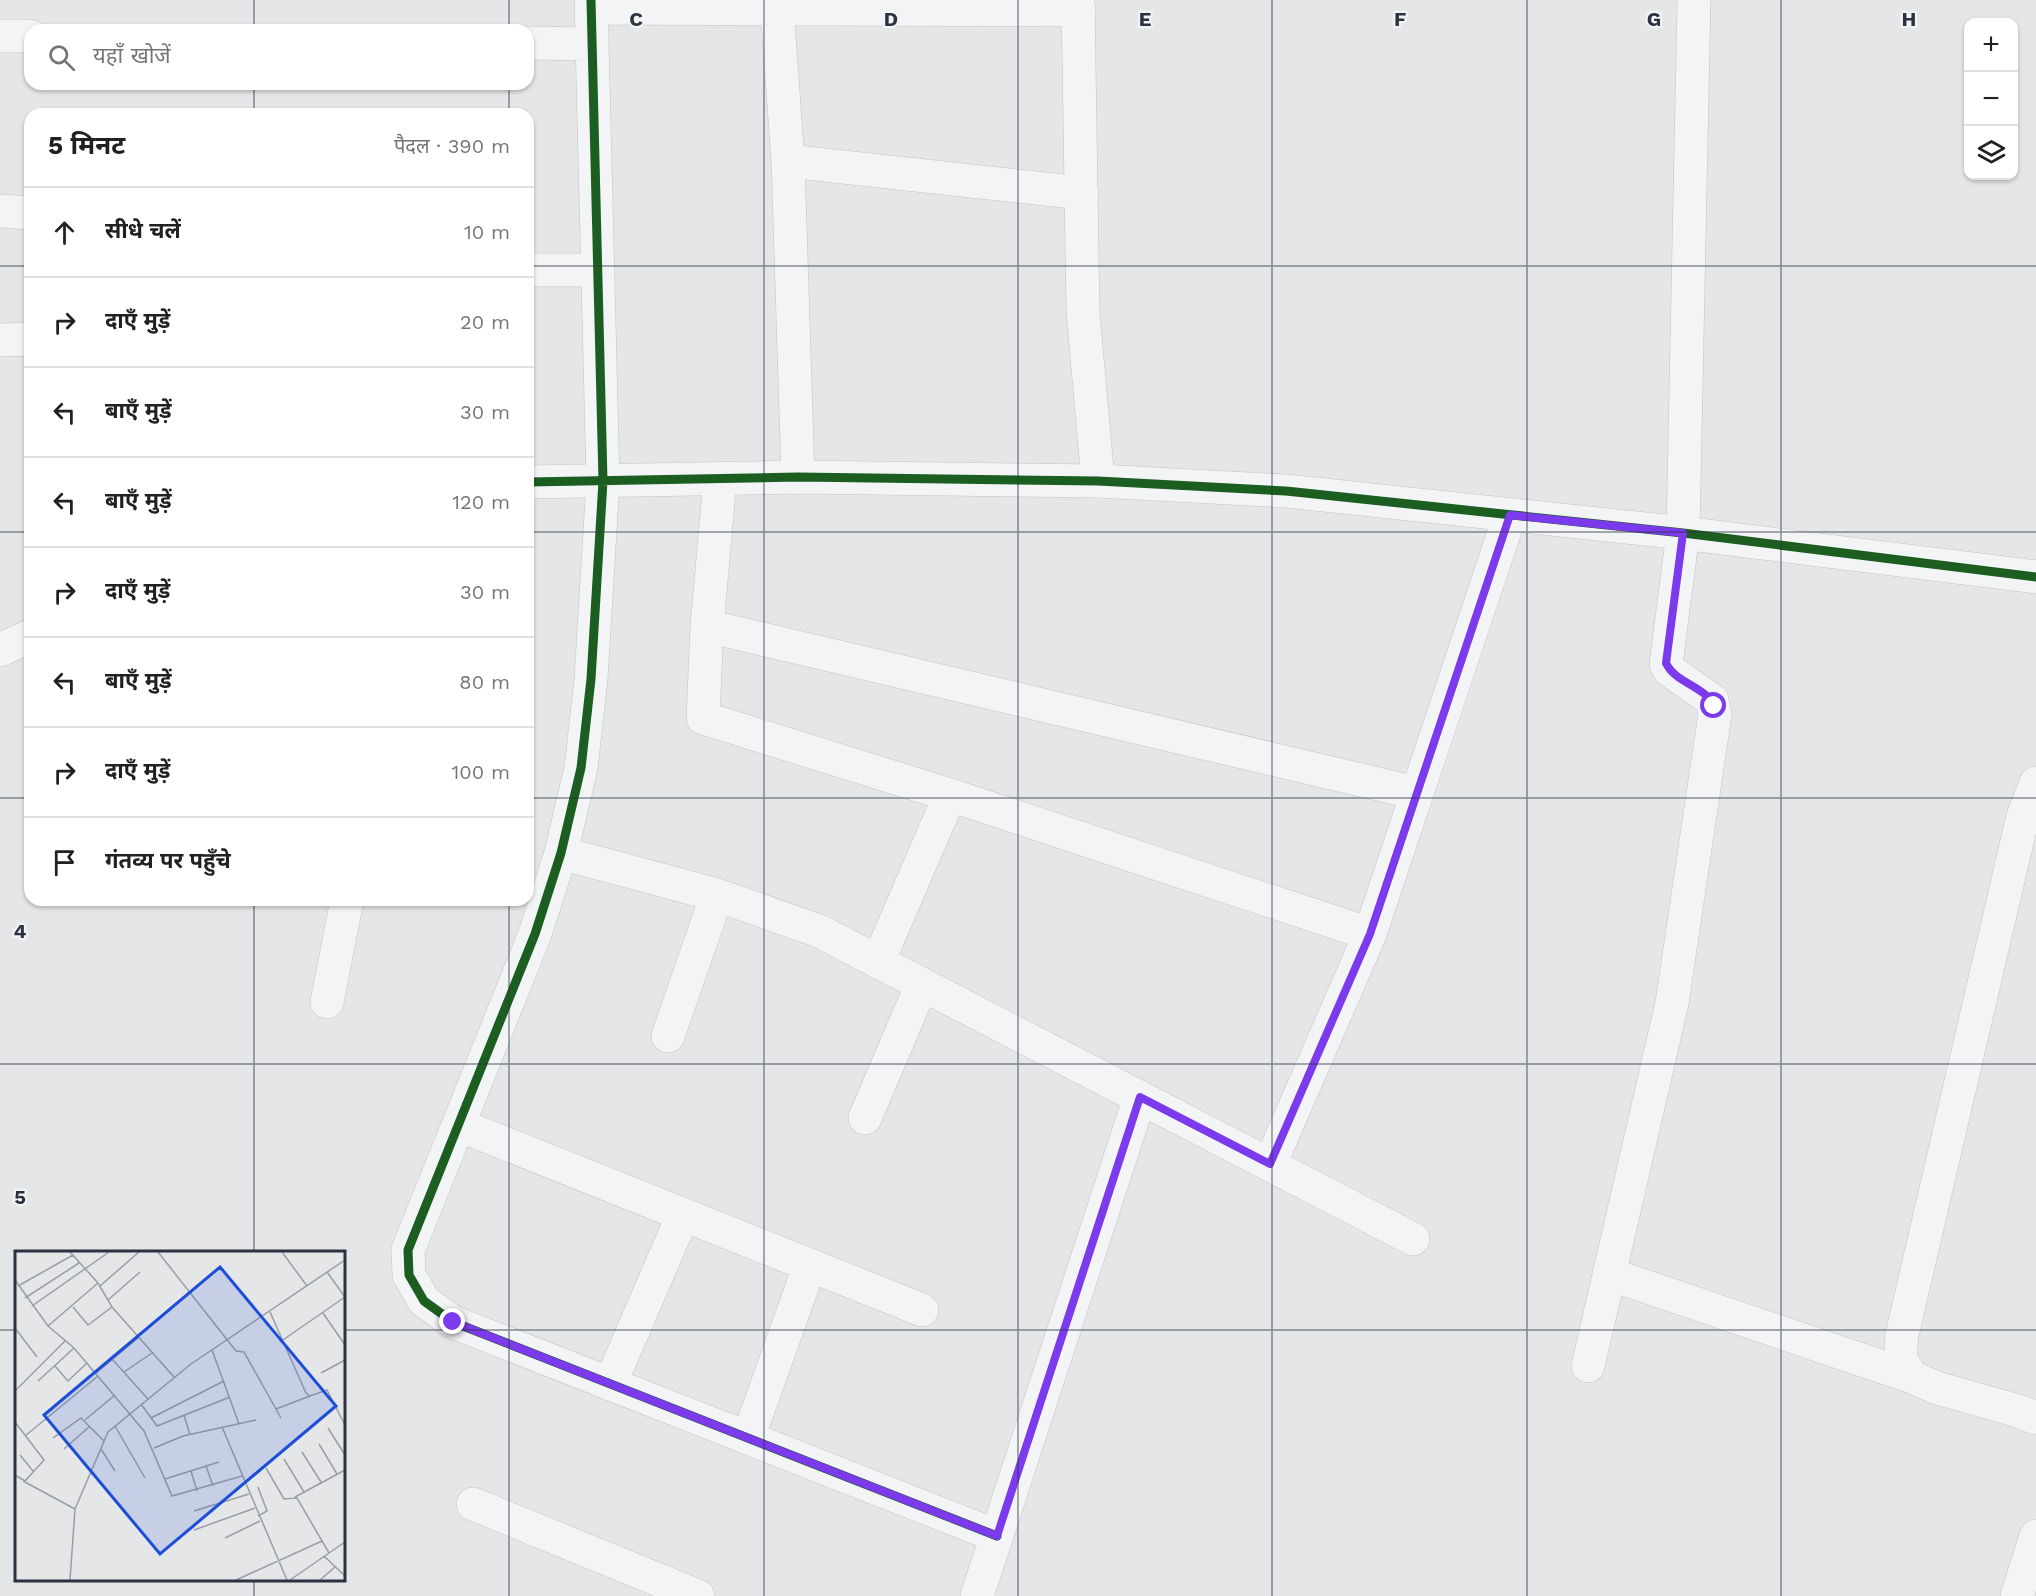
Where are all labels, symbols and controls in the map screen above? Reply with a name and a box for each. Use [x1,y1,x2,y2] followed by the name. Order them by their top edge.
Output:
[629,7,643,31] text: C
[884,7,898,31] text: D
[1139,7,1151,31] text: E
[1394,7,1406,31] text: F
[1647,7,1661,31] text: G
[1902,7,1916,31] text: H
[1964,18,2018,180] map controls
[1964,18,2018,72] button: +
[24,24,534,90] search box
[45,41,78,74] icon: search
[93,43,171,68] text: यहाँ खोजें
[1964,72,2018,126] button: −
[1964,126,2018,180] button: layers
[48,130,125,160] text: 5 मिनट
[394,134,510,158] text: पैदल · 390 m
[48,216,81,249] icon: ahead
[105,218,181,243] text: सीधे चलें
[464,220,510,244] text: 10 m
[48,306,81,339] icon: right
[105,308,170,333] text: दाएँ मुड़ें
[460,310,510,334] text: 20 m
[48,396,81,429] icon: left
[105,398,172,423] text: बाएँ मुड़ें
[460,400,510,424] text: 30 m
[48,486,81,519] icon: left
[105,488,172,513] text: बाएँ मुड़ें
[452,490,510,514] text: 120 m
[48,576,81,609] icon: right
[105,578,170,603] text: दाएँ मुड़ें
[460,580,510,604] text: 30 m
[48,666,81,699] icon: left
[105,668,172,693] text: बाएँ मुड़ें
[459,670,510,694] text: 80 m
[1700,692,1726,718] route start
[48,756,81,789] icon: right
[105,758,170,783] text: दाएँ मुड़ें
[451,760,510,784] text: 100 m
[48,846,81,879] icon: arrive
[105,848,231,873] text: गंतव्य पर पहुँचे
[14,919,27,943] text: 4
[14,1185,26,1209] text: 5
[15,1251,345,1581] inset map
[439,1308,465,1334] route end

